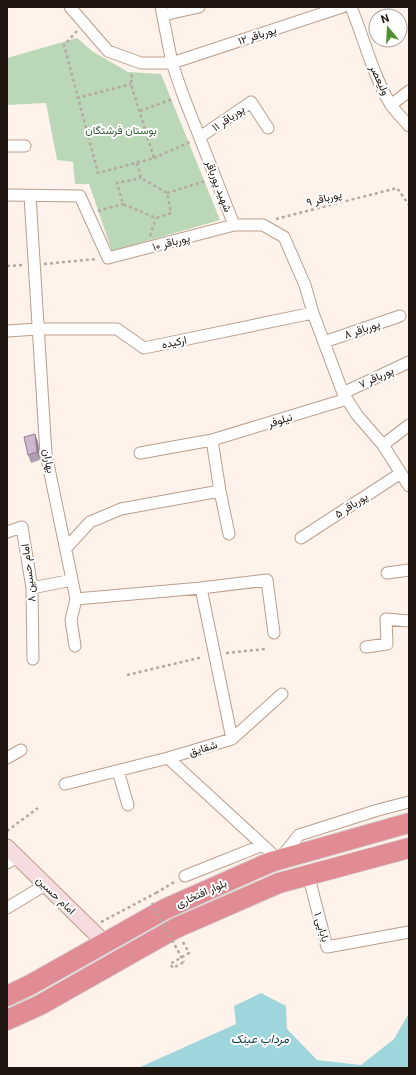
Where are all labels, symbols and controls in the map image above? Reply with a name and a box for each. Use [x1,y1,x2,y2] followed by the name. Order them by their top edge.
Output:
[368,8,408,48] north arrow
[379,12,391,26] text: N
[236,23,278,49] street label: پورباقر ۱۲
[366,62,392,98] street label: ولیعصر
[209,103,248,135] street label: پورباقر ۱۱
[85,124,157,137] park label: بوستان فرشتگان
[201,157,234,215] street label: شهید پورباقر
[305,188,343,210] street label: پورباقر ۹
[151,231,192,255] street label: پورباقر ۱۰
[343,317,382,343] street label: پورباقر ۸
[160,334,188,351] street label: ارکیده
[357,364,396,392] street label: پورباقر ۷
[265,411,294,431] street label: نیلوفر
[40,448,57,474] street label: بهاران
[332,490,371,522] street label: پورباقر ۵
[18,543,40,603] street label: امام حسین ۸
[187,738,219,759] street label: شقایق
[33,873,78,918] street label: امام حسین
[174,877,229,910] street label: بلوار افتخاری
[311,911,332,943] street label: بابایی ۱
[231,1032,290,1047] water label: مرداب عینک

